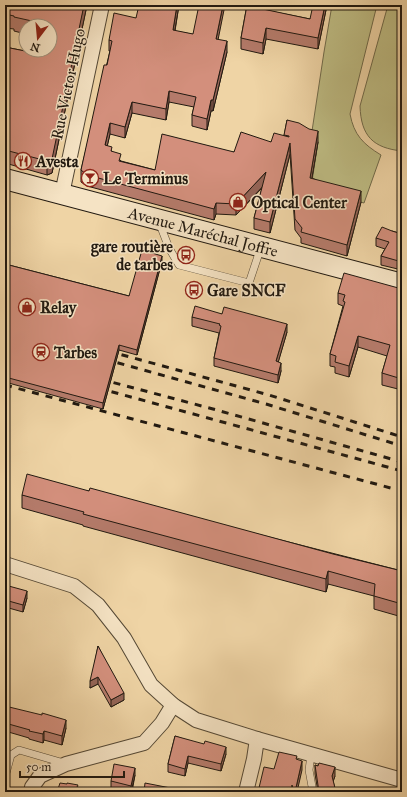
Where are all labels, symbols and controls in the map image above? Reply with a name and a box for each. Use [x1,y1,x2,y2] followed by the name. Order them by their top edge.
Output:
[18,18,58,58] north arrow
[47,27,90,141] street label: Rue Victor Hugo
[28,39,42,55] text: N
[13,151,33,171] restaurant icon: Avesta
[35,152,80,171] place label: Avesta
[80,168,100,188] bar icon: Le Terminus
[103,169,188,188] place label: Le Terminus
[228,192,248,212] shop icon: Optical Center
[251,193,348,213] place label: Optical Center
[125,202,280,260] street label: Avenue Maréchal Joffre
[91,237,173,274] place label: gare routière de tarbes
[176,245,196,265] bus stop icon: gare routière de tarbes
[184,280,204,300] bus stop icon: Gare SNCF
[207,281,286,300] place label: Gare SNCF
[17,297,37,317] shop icon: Relay
[40,298,78,318] place label: Relay
[31,342,51,362] station icon: Tarbes
[53,343,97,362] place label: Tarbes
[20,753,124,779] scale bar
[26,760,51,774] text: 50 m

